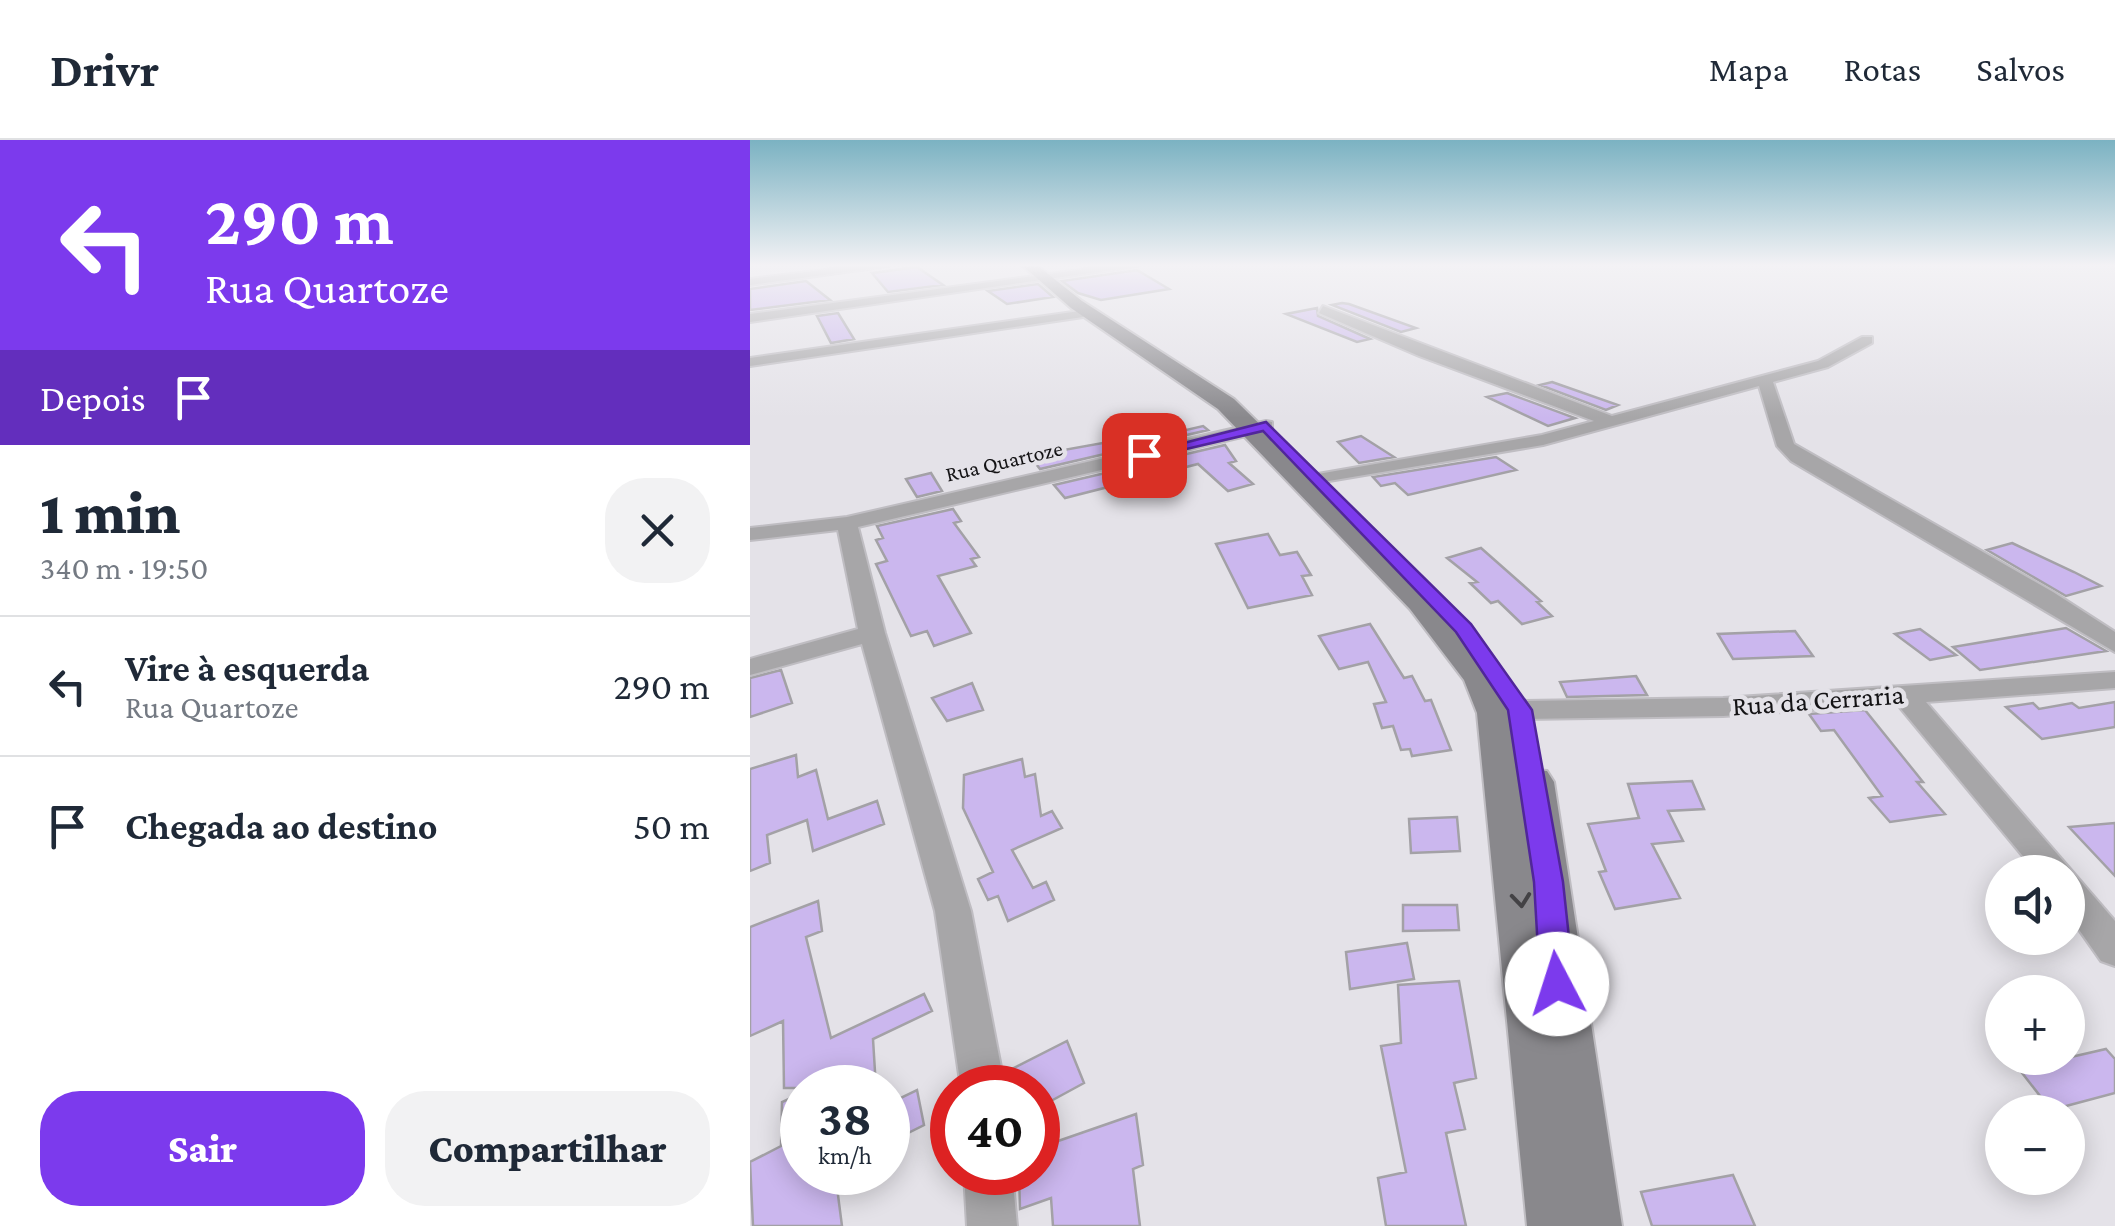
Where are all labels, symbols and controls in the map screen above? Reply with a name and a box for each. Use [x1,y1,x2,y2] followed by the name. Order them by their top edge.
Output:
[50,43,159,96] text: Drivr
[1709,50,1789,89] text: Mapa
[1844,50,1921,89] text: Rotas
[1976,50,2065,89] text: Salvos
[40,180,170,310] icon: left
[205,181,394,259] text: 290 m
[205,263,449,313] text: Rua Quartoze
[166,370,221,425] icon: arrive
[40,377,146,419] text: Depois
[1102,413,1187,498] pin
[1117,428,1172,483] icon: arrive
[943,435,1065,487] street label: Rua Quartoze
[605,478,710,583] button: close
[40,479,180,546] text: 1 min
[40,550,208,586] text: 340 m · 19:50
[125,647,369,689] text: Vire à esquerda
[40,659,95,714] icon: left
[613,665,710,707] text: 290 m
[1731,679,1905,721] street label: Rua da Cerraria
[125,689,299,725] text: Rua Quartoze
[40,799,95,854] icon: arrive
[125,805,438,847] text: Chegada ao destino
[633,805,710,847] text: 50 m
[1985,855,2085,1195] map controls
[1985,855,2085,955] button: sound
[1510,893,1531,909] one-way arrow
[1505,932,1609,1036] position arrow
[1985,975,2085,1075] button: +
[930,1065,1060,1195] speed limit sign: 40
[818,1090,872,1146] text: 38
[40,1091,365,1206] button: Sair
[385,1091,710,1206] button: Compartilhar
[1985,1095,2085,1195] button: −
[818,1142,872,1169] text: km/h

